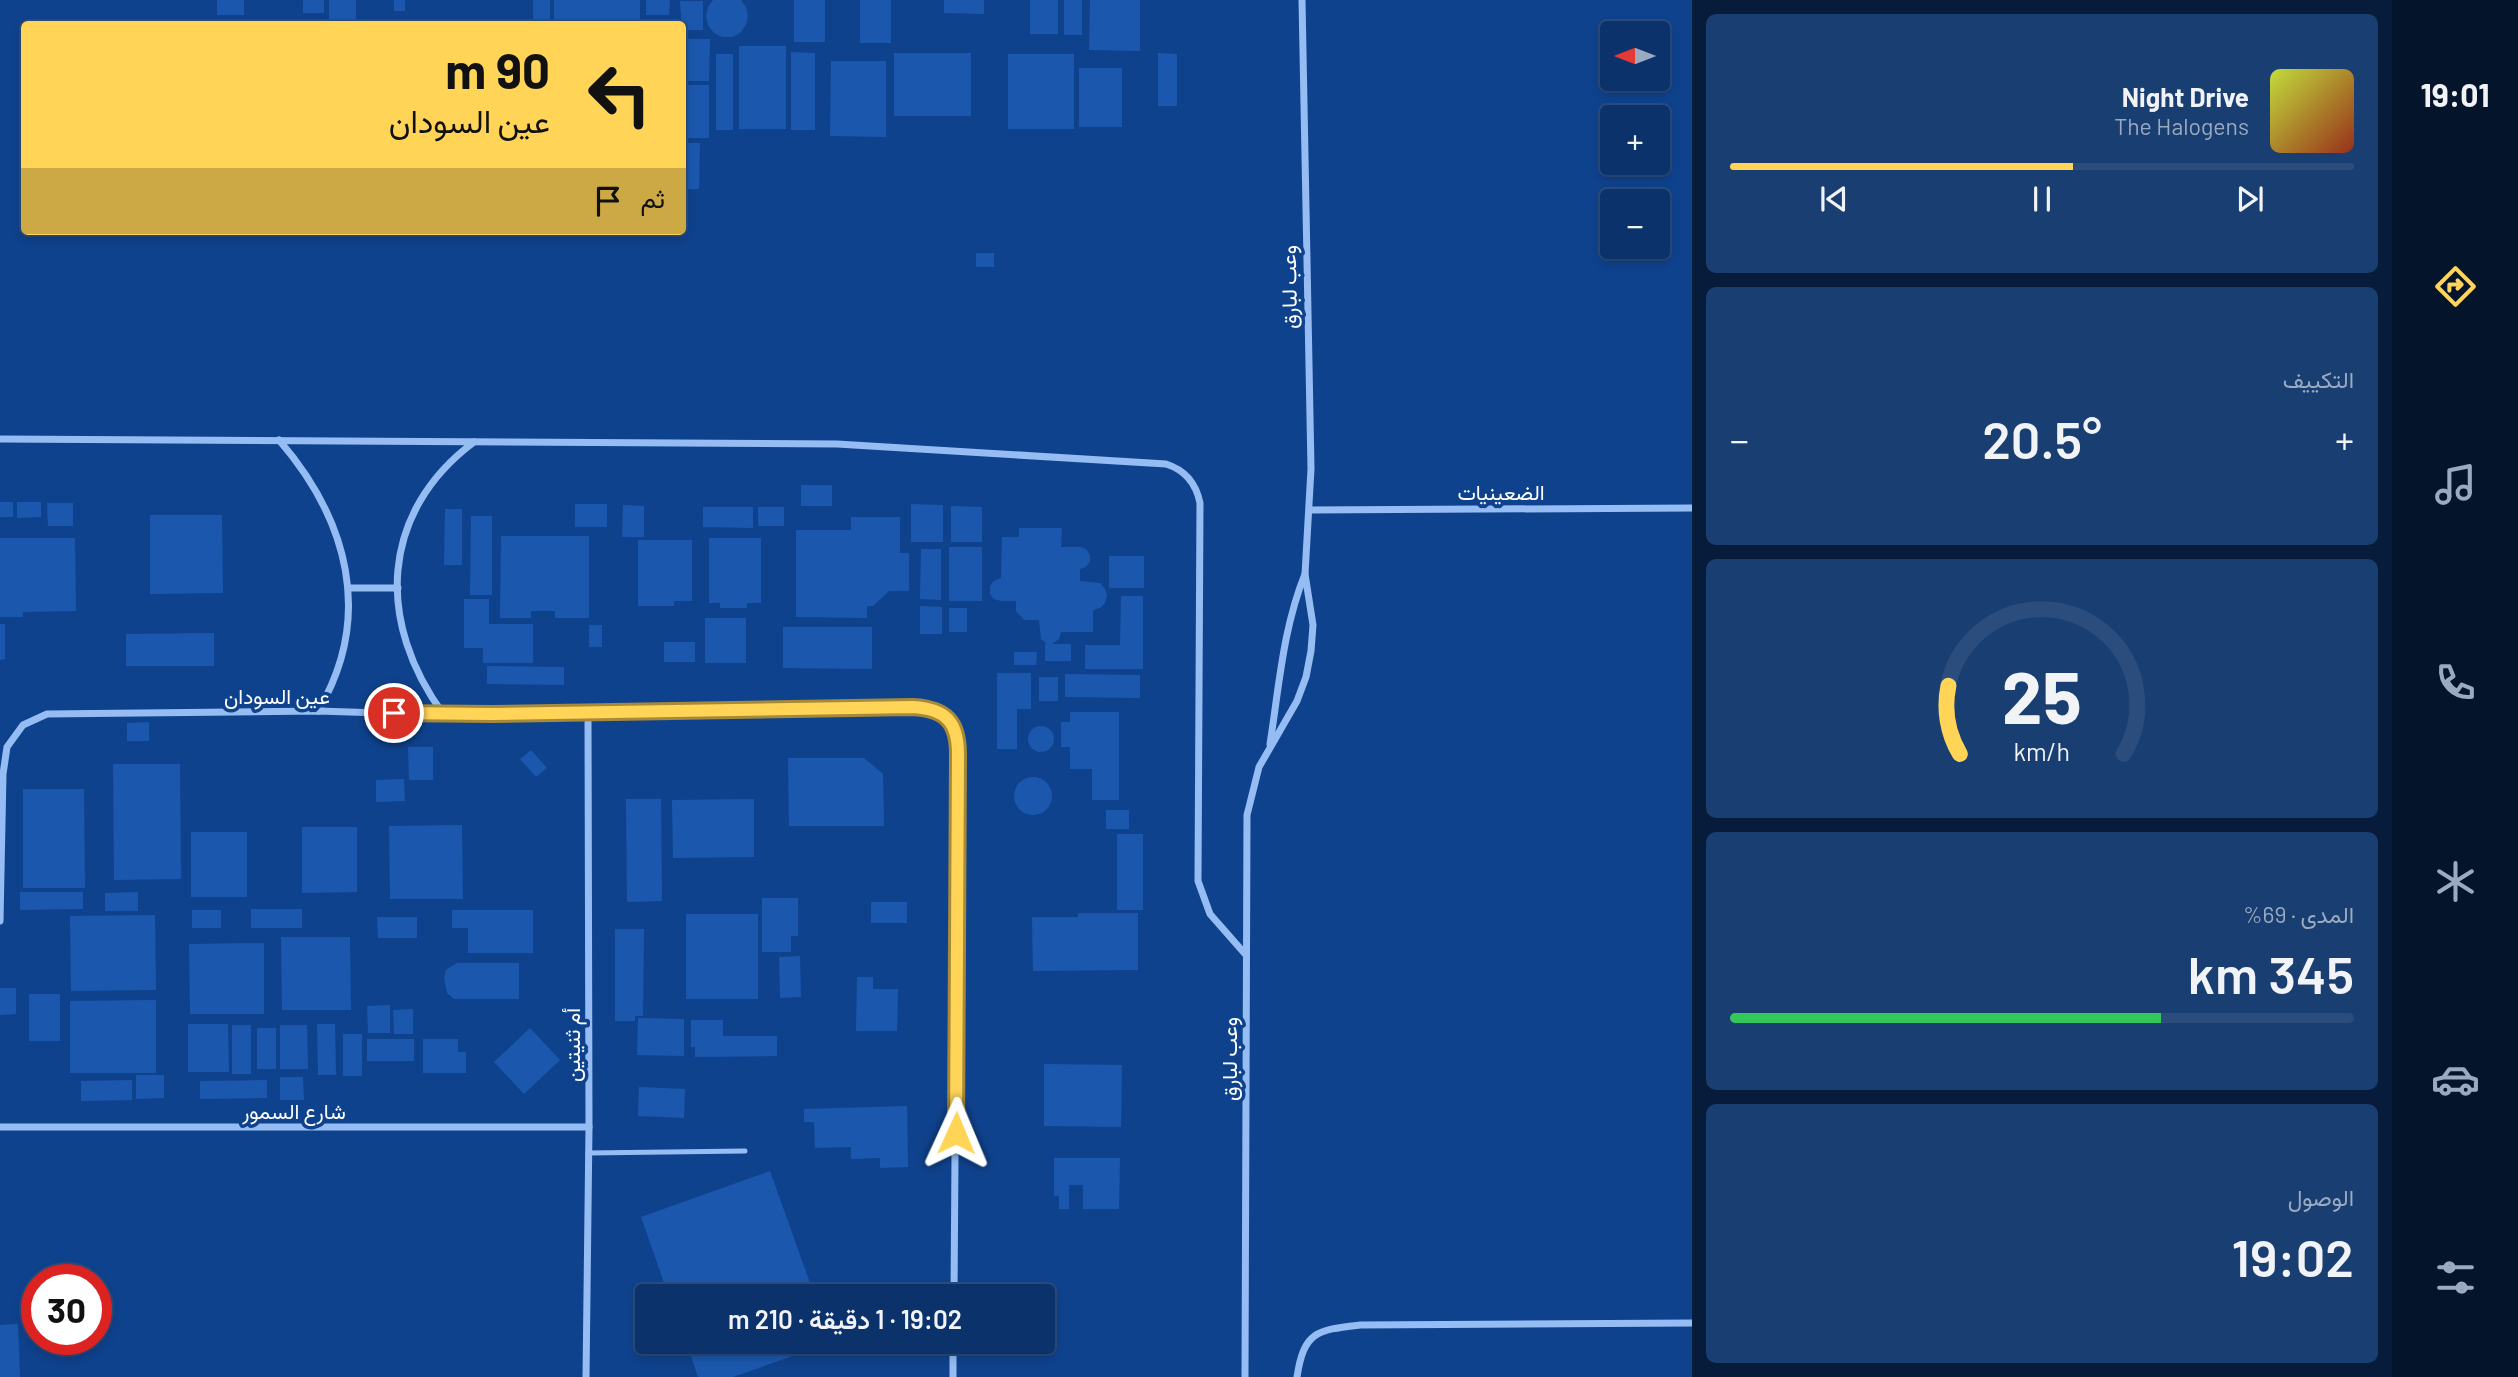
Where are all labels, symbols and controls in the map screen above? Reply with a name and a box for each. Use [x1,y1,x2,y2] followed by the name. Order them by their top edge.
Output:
[1600,21,1670,91] north arrow
[1600,21,1670,259] map controls
[445,40,550,99] text: 90 m
[574,49,665,140] icon: left
[2420,75,2490,113] text: 19:01
[2122,81,2249,112] text: Night Drive
[389,101,550,139] text: عين السودان
[1600,105,1670,175] button: +
[2114,112,2249,140] text: The Halogens
[1815,180,1853,218] icon: previous
[2023,180,2061,218] icon: pause
[2231,180,2269,218] icon: next
[589,182,627,220] icon: arrive
[641,182,665,213] text: ثم
[1600,189,1670,259] button: −
[1275,245,1303,329] street label: وعب لبارق
[2431,262,2480,311] icon: directions
[2283,365,2354,393] text: التكييف
[1982,407,2102,469] text: 20.5°
[1730,416,1749,462] text: −
[2335,416,2354,462] text: +
[2431,460,2480,509] icon: music
[1457,479,1545,505] street label: الضعينيات
[2002,652,2082,740] text: 25
[2431,658,2480,707] icon: phone
[224,683,330,710] street label: عين السودان
[364,683,424,743] pin
[375,694,413,732] icon: arrive
[2014,736,2070,766] text: km/h
[2431,857,2480,906] icon: climate
[2243,900,2354,928] text: المدى · 69%
[2188,942,2354,1004] text: 345 km
[559,1008,587,1082] street label: أم ثنيتين
[1216,1017,1243,1101] street label: وعب لبارق
[2431,1055,2480,1104] icon: car
[919,1096,993,1170] position arrow
[241,1098,346,1126] street label: شارع السمور
[2288,1183,2354,1211] text: الوصول
[2232,1225,2354,1287] text: 19:02
[2431,1253,2480,1302] icon: filters
[21,1264,112,1355] speed limit sign: 30
[728,1303,962,1334] text: 19:02 · 1 دقيقة · 210 m

